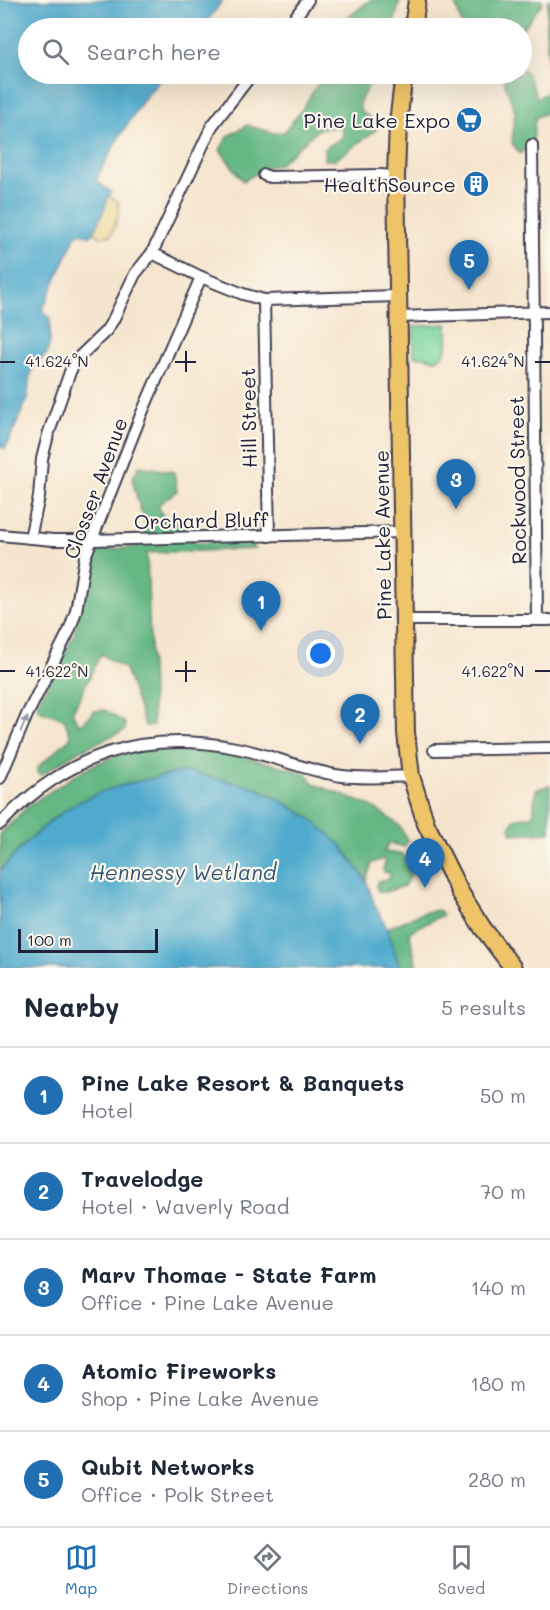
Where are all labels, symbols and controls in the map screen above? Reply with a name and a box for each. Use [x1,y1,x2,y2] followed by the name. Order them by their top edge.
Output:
[18,18,532,84] search box
[39,35,72,68] icon: search
[87,37,221,66] text: Search here
[454,105,484,135] supermarket icon: Pine Lake Expo
[304,107,450,133] place label: Pine Lake Expo
[461,169,491,199] building icon: HealthSource
[324,171,456,197] place label: HealthSource
[450,240,488,290] pin: 5
[25,351,89,371] text: 41.624°N
[461,351,525,371] text: 41.624°N
[234,368,262,468] street label: Hill Street
[503,395,531,565] street label: Rockwood Street
[57,414,133,562] street label: Closser Avenue
[368,450,396,620] street label: Pine Lake Avenue
[436,460,476,509] pin: 3
[134,506,270,534] street label: Orchard Bluff
[242,582,280,631] pin: 1
[306,639,335,668] your location
[26,661,88,681] text: 41.622°N
[462,661,524,681] text: 41.622°N
[340,694,380,744] pin: 2
[19,716,28,733] one-way arrow
[406,838,444,888] pin: 4
[90,858,278,885] water label: Hennessy Wetland
[18,926,158,953] scale bar
[27,929,72,950] text: 100 m
[24,990,119,1024] text: Nearby
[441,994,526,1020] text: 5 results
[81,1068,404,1097] text: Pine Lake Resort & Banquets
[39,1082,48,1108] text: 1
[480,1082,526,1108] text: 50 m
[81,1097,133,1123] text: Hotel
[81,1164,203,1193] text: Travelodge
[38,1178,49,1204] text: 2
[480,1178,526,1204] text: 70 m
[81,1193,290,1219] text: Hotel · Waverly Road
[81,1260,376,1289] text: Marv Thomae - State Farm
[38,1274,50,1300] text: 3
[471,1274,526,1300] text: 140 m
[81,1289,334,1315] text: Office · Pine Lake Avenue
[81,1356,276,1385] text: Atomic Fireworks
[37,1370,50,1396] text: 4
[470,1370,526,1396] text: 180 m
[81,1385,319,1411] text: Shop · Pine Lake Avenue
[81,1452,255,1481] text: Qubit Networks
[38,1466,49,1492] text: 5
[468,1466,526,1492] text: 280 m
[81,1481,274,1507] text: Office · Polk Street
[65,1541,98,1598] tab: Map
[227,1541,308,1598] tab: Directions
[438,1541,485,1598] tab: Saved

